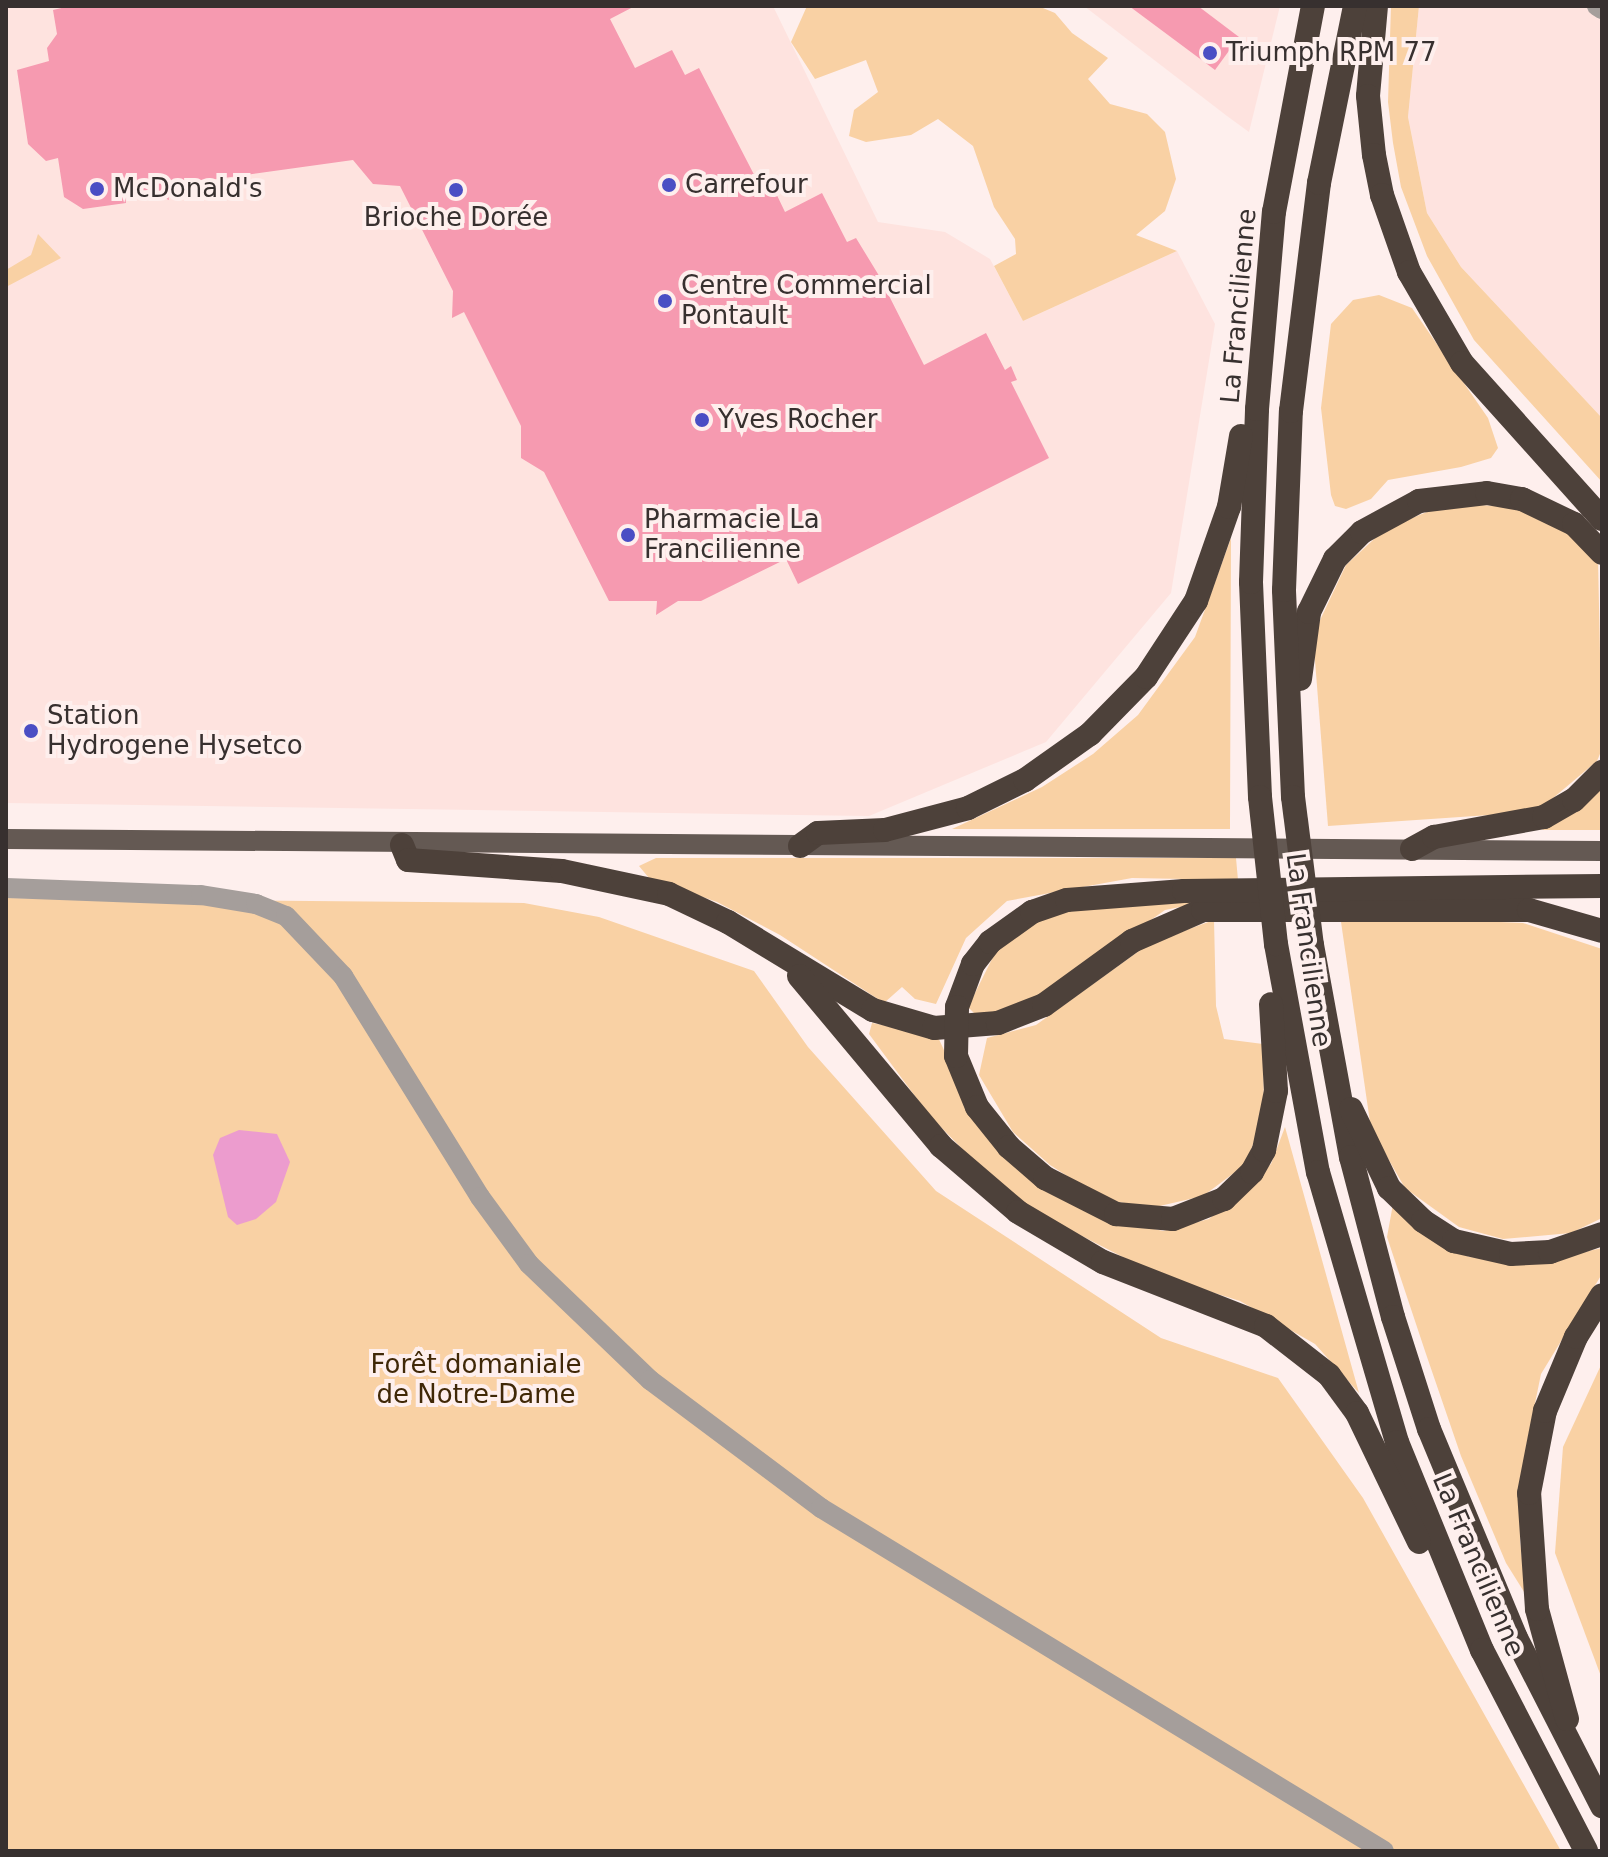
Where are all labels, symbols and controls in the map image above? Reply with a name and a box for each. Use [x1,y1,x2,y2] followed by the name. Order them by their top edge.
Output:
[1226,37,1437,69] place label: Triumph RPM 77
[1201,44,1219,62] marker: Triumph RPM 77
[685,169,808,201] place label: Carrefour
[113,173,262,205] place label: McDonald's
[660,176,678,194] marker: Carrefour
[88,180,106,198] marker: McDonald's
[447,181,465,199] marker: Brioche Dorée
[364,202,548,234] place label: Brioche Dorée
[1215,207,1263,405] street label: La Francilienne
[681,270,932,332] place label: Centre Commercial Pontault
[656,292,674,310] marker: Centre Commercial Pontault
[718,404,877,436] place label: Yves Rocher
[693,411,711,429] marker: Yves Rocher
[644,504,820,566] place label: Pharmacie La Francilienne
[619,526,637,544] marker: Pharmacie La Francilienne
[47,700,303,762] place label: Station Hydrogene Hysetco
[22,722,40,740] marker: Station Hydrogene Hysetco
[1279,851,1337,1049] street label: La Francilienne
[370,1349,582,1410] park label: Forêt domaniale de Notre-Dame
[1425,1469,1531,1661] street label: La Francilienne

